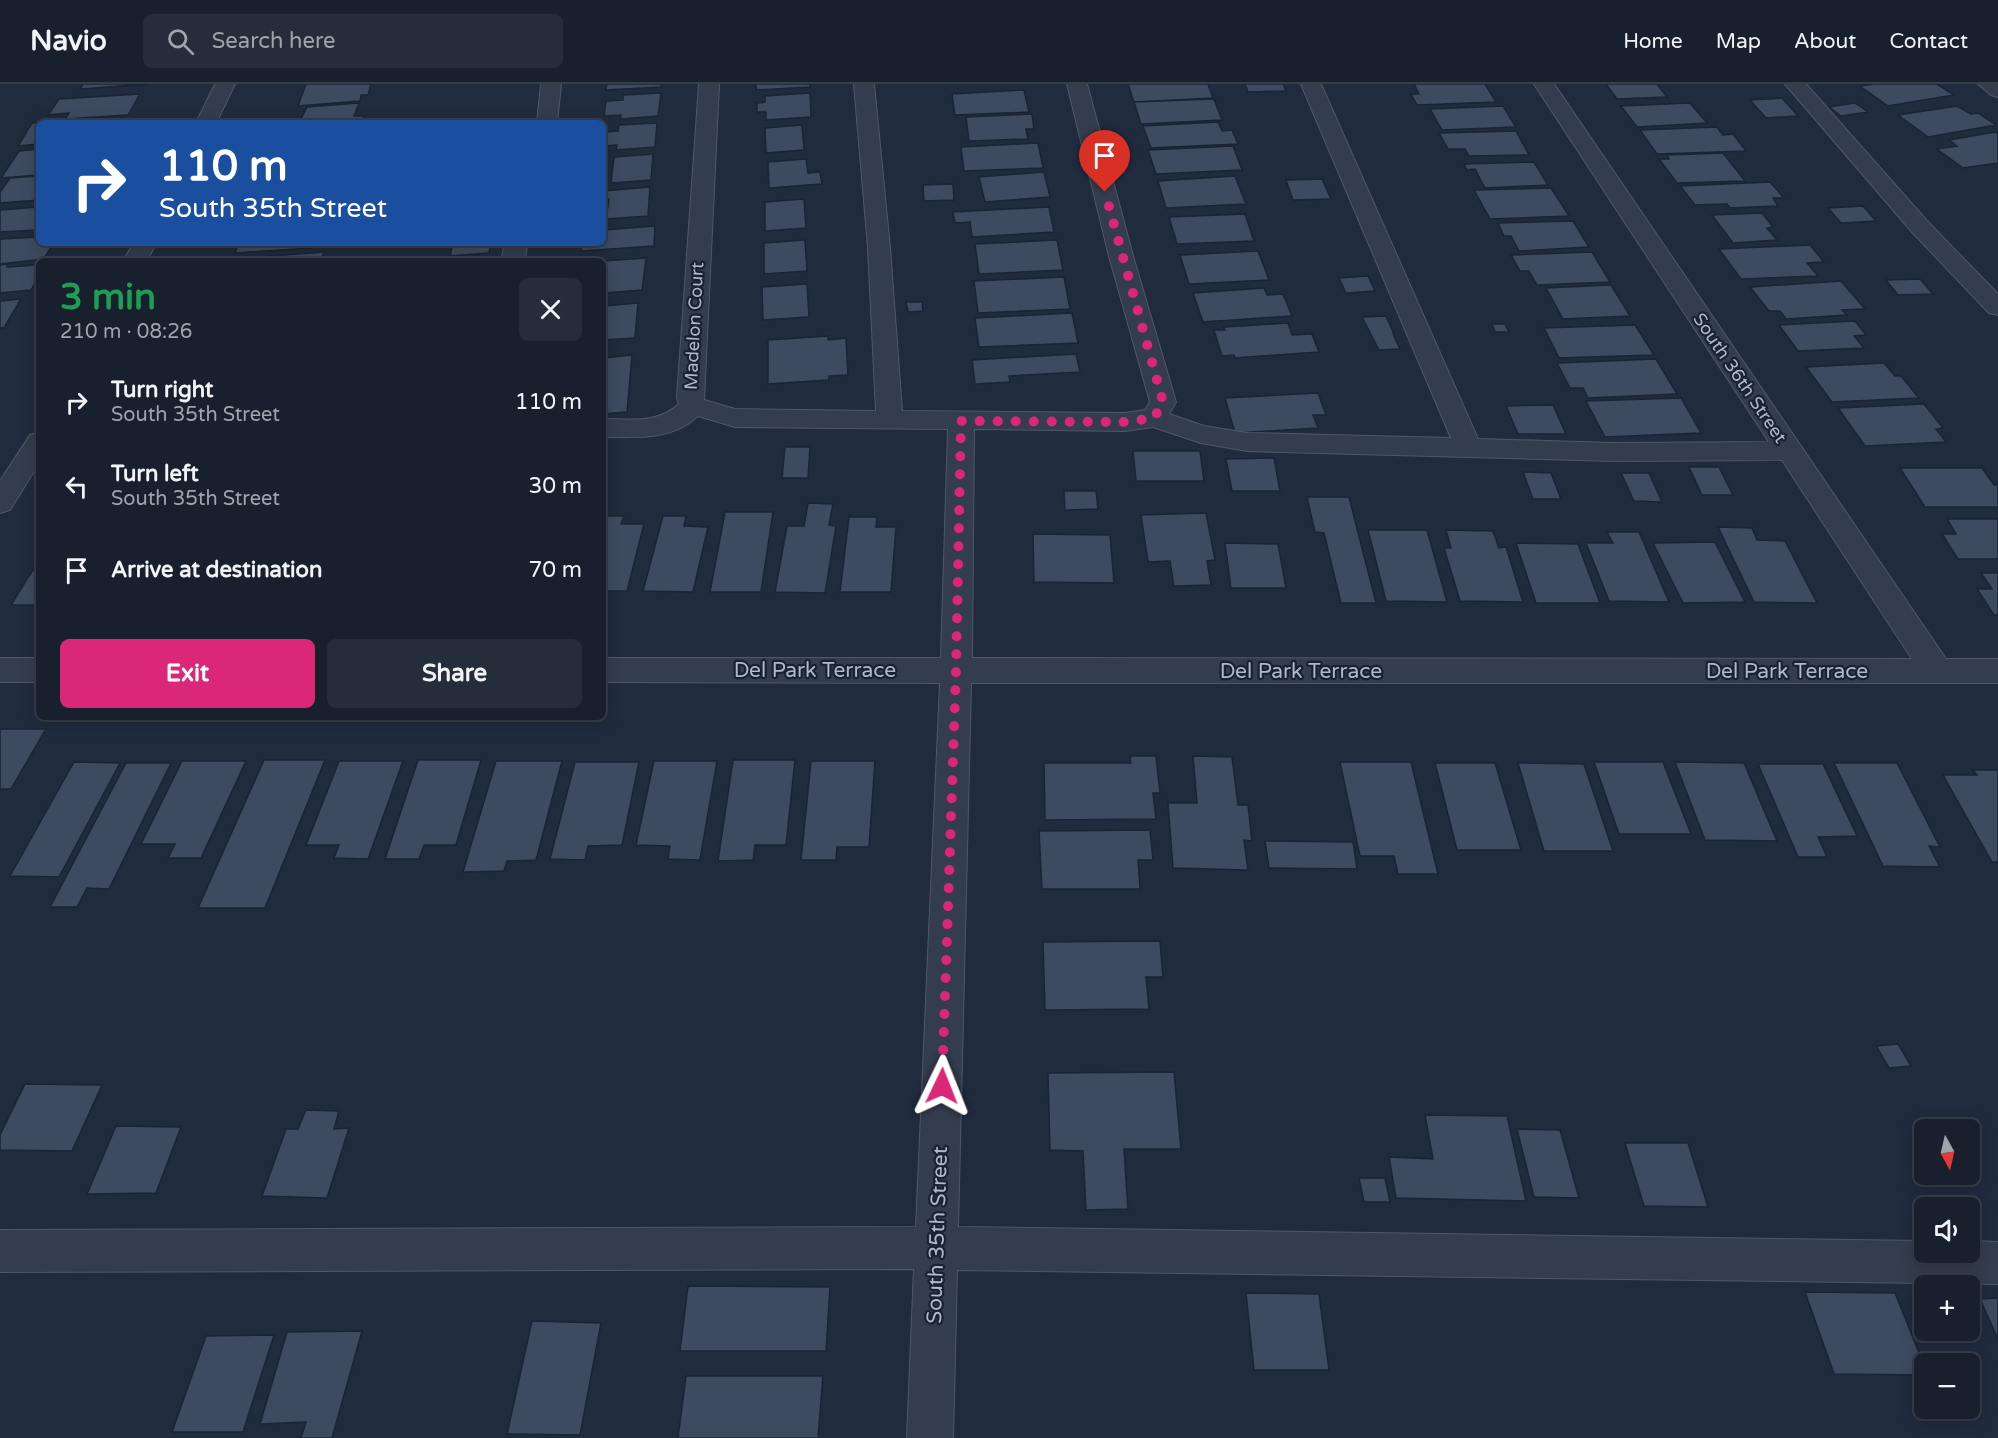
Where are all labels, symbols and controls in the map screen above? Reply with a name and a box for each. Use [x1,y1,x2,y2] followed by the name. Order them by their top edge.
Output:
[143,14,563,68] search box
[30,24,107,58] text: Navio
[164,25,197,58] icon: search
[212,28,336,54] text: Search here
[1623,29,1683,54] text: Home
[1716,29,1761,54] text: Map
[1794,29,1856,54] text: About
[1889,29,1968,54] text: Contact
[1079,130,1130,192] pin
[1088,139,1121,172] icon: arrive
[159,141,288,192] text: 110 m
[60,144,138,222] icon: right
[159,192,387,225] text: South 35th Street
[680,261,708,390] street label: Madelon Court
[60,276,156,319] text: 3 min
[519,278,582,341] button: close
[1688,309,1792,447] street label: South 36th Street
[60,320,192,344] text: 210 m · 08:26
[111,377,213,403] text: Turn right
[60,386,93,419] icon: right
[515,389,582,415] text: 110 m
[111,403,280,427] text: South 35th Street
[111,461,199,487] text: Turn left
[60,470,93,503] icon: left
[528,473,582,499] text: 30 m
[111,487,280,511] text: South 35th Street
[60,554,93,587] icon: arrive
[111,557,322,583] text: Arrive at destination
[528,557,582,583] text: 70 m
[60,639,315,708] button: Exit
[327,639,582,708] button: Share
[734,658,896,683] street label: Del Park Terrace
[1220,659,1382,684] street label: Del Park Terrace
[1706,659,1868,684] street label: Del Park Terrace
[910,1054,974,1118] position arrow
[1914,1119,1980,1185] north arrow
[1914,1119,1980,1419] map controls
[922,1146,953,1324] street label: South 35th Street
[1914,1197,1980,1263] button: sound
[1914,1275,1980,1341] button: +
[1914,1353,1980,1419] button: −

